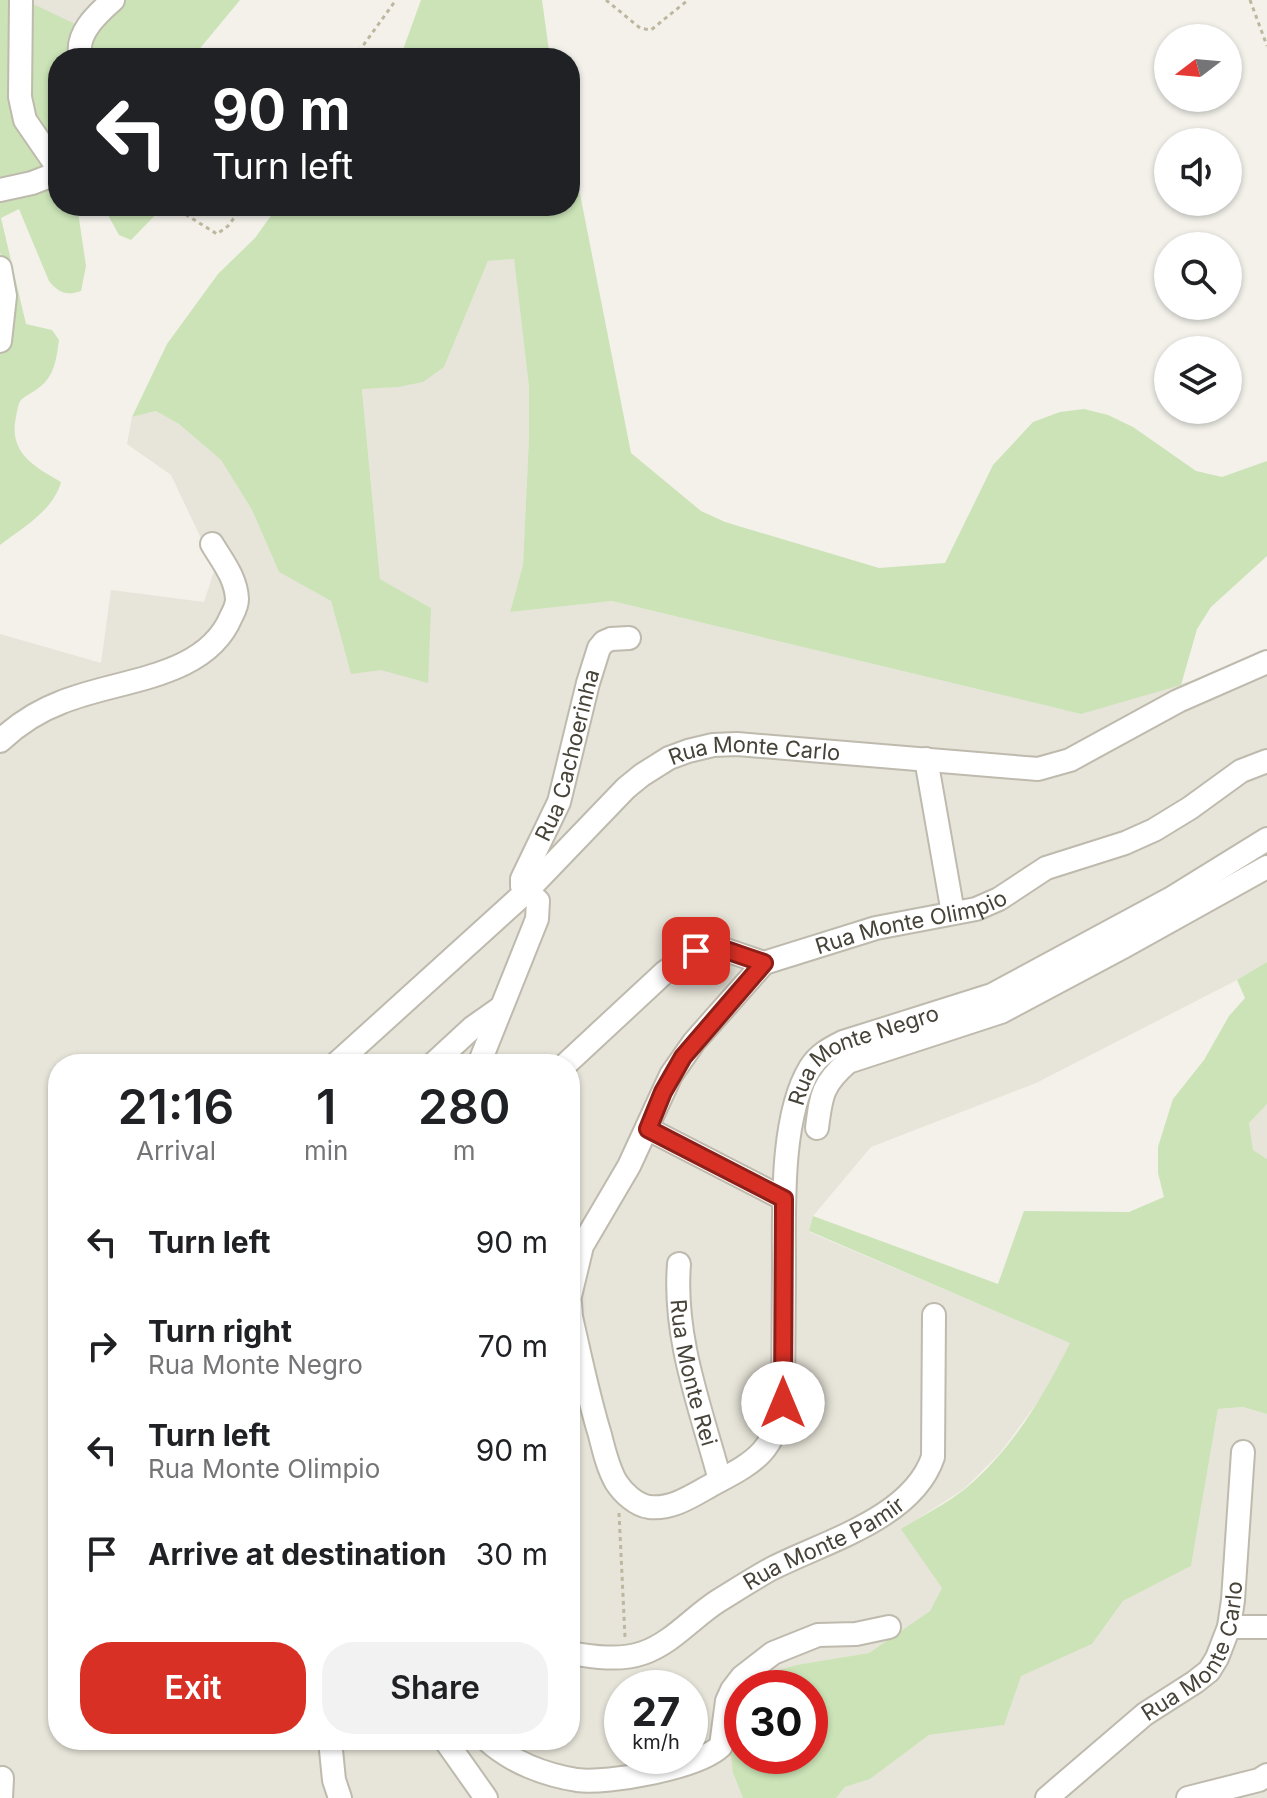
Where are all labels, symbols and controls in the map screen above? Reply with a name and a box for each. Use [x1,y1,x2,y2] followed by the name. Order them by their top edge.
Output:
[1154,24,1242,112] north arrow
[1154,24,1242,424] map controls
[212,76,351,144] text: 90 m
[80,80,184,184] icon: left
[1154,128,1242,216] button: sound
[212,144,353,188] text: Turn left
[1154,232,1242,320] button: search
[1154,336,1242,424] button: layers
[529,666,605,845] street label: Rua Cachoerinha
[665,731,841,770] street label: Rua Monte Carlo
[812,884,1012,959] street label: Rua Monte Olimpio
[662,917,730,985] pin
[674,929,718,973] icon: arrive
[783,1000,942,1108] street label: Rua Monte Negro
[118,1077,234,1136] text: 21:16
[316,1077,336,1136] text: 1
[418,1077,510,1136] text: 280
[136,1135,216,1166] text: Arrival
[304,1135,348,1166] text: min
[453,1135,476,1166] text: m
[80,1220,124,1264] icon: left
[148,1224,270,1260] text: Turn left
[476,1224,548,1260] text: 90 m
[665,1298,723,1449] street label: Rua Monte Rei
[148,1313,292,1349] text: Turn right
[80,1324,124,1368] icon: right
[478,1328,548,1364] text: 70 m
[148,1349,363,1380] text: Rua Monte Negro
[741,1361,825,1445] position arrow
[148,1417,270,1453] text: Turn left
[80,1428,124,1472] icon: left
[476,1432,548,1468] text: 90 m
[148,1453,380,1484] text: Rua Monte Olimpio
[738,1491,909,1595] street label: Rua Monte Pamir
[80,1532,124,1576] icon: arrive
[148,1536,446,1572] text: Arrive at destination
[476,1536,548,1572] text: 30 m
[1136,1580,1247,1726] street label: Rua Monte Carlo
[80,1642,306,1734] button: Exit
[322,1642,548,1734] button: Share
[724,1670,828,1774] speed limit sign: 30
[632,1687,680,1736] text: 27
[632,1730,680,1754] text: km/h

